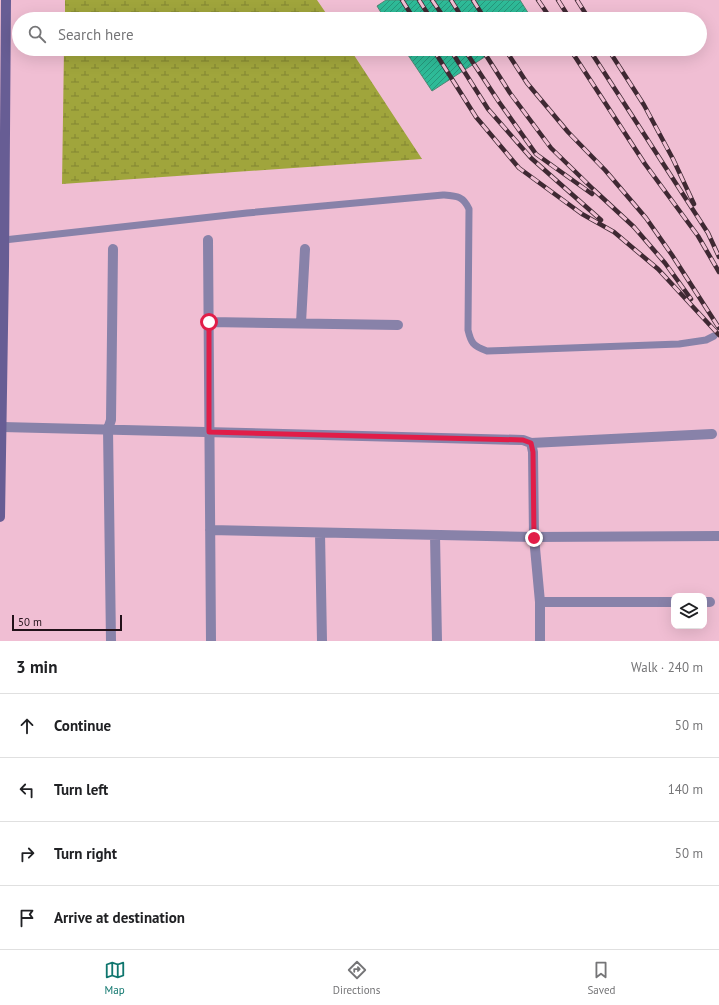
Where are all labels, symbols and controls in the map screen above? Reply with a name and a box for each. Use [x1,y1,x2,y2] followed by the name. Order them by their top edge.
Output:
[12,12,707,56] search box
[26,23,48,45] icon: search
[58,25,134,44] text: Search here
[200,313,218,331] route start
[525,529,543,547] route end
[671,593,707,629] map controls
[671,593,707,629] button: layers
[12,613,122,632] scale bar
[18,615,42,629] text: 50 m
[16,656,57,678] text: 3 min
[631,659,703,676] text: Walk · 240 m
[16,715,38,737] icon: ahead
[54,716,111,735] text: Continue
[675,717,703,734] text: 50 m
[16,779,38,801] icon: left
[54,780,108,799] text: Turn left
[668,781,703,798] text: 140 m
[16,843,38,865] icon: right
[54,844,117,863] text: Turn right
[675,845,703,862] text: 50 m
[16,907,38,929] icon: arrive
[54,908,185,927] text: Arrive at destination
[104,959,126,997] tab: Map
[333,959,380,997] tab: Directions
[587,959,615,997] tab: Saved

